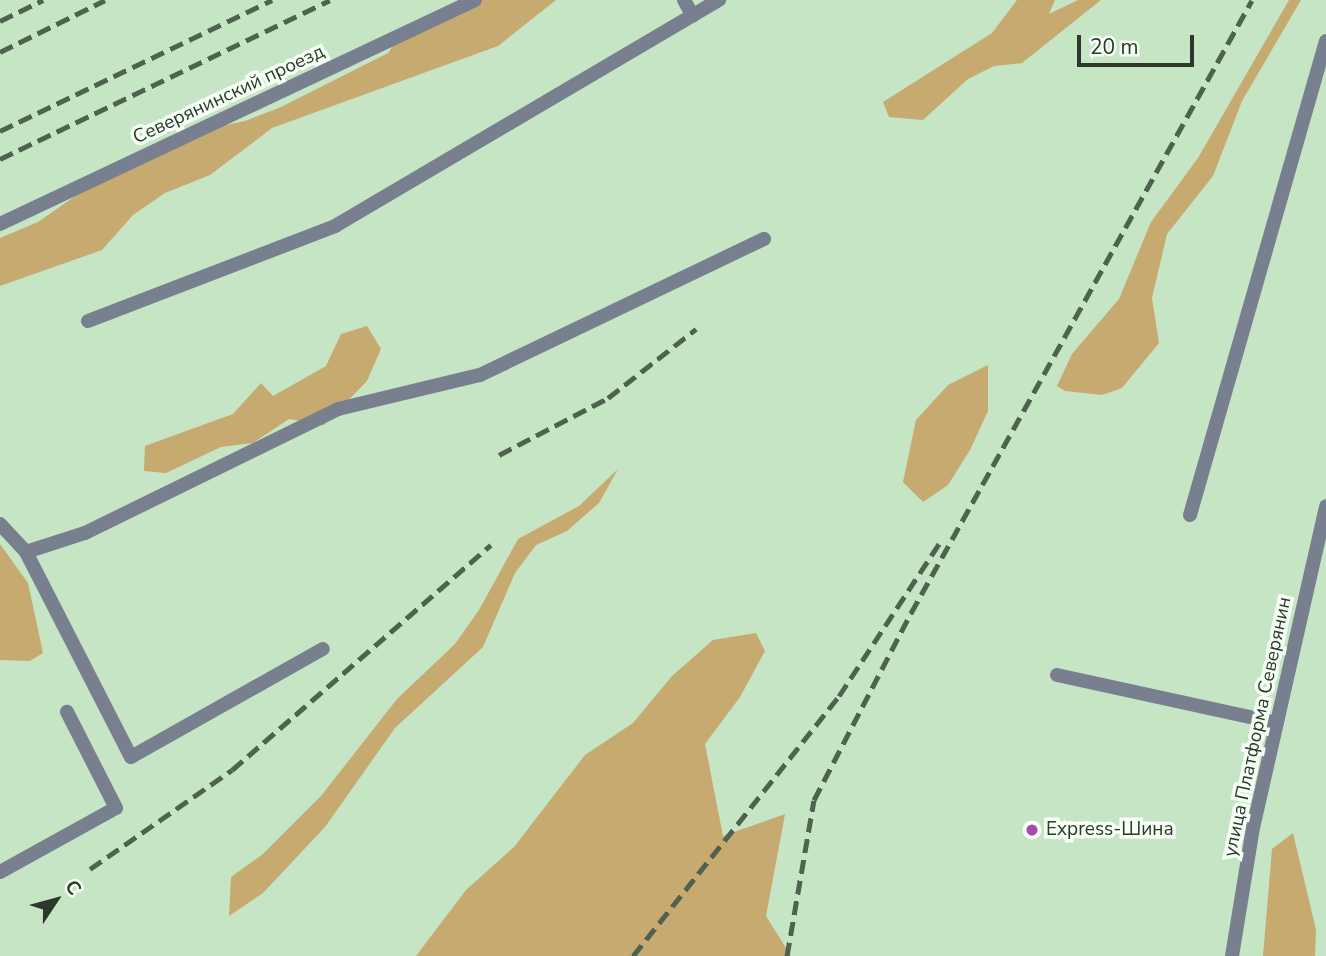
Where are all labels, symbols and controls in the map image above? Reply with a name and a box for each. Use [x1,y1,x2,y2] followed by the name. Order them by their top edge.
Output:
[1081,21,1198,65] scale bar
[1090,33,1139,61] text: 20 m
[130,41,328,149] street label: Северянинский проезд
[1219,595,1297,859] street label: улица Платформа Северянин
[1046,819,1174,841] place label: Express-Шина
[1024,822,1040,838] marker: Express-Шина
[21,865,91,935] north arrow
[59,875,87,901] text: С

